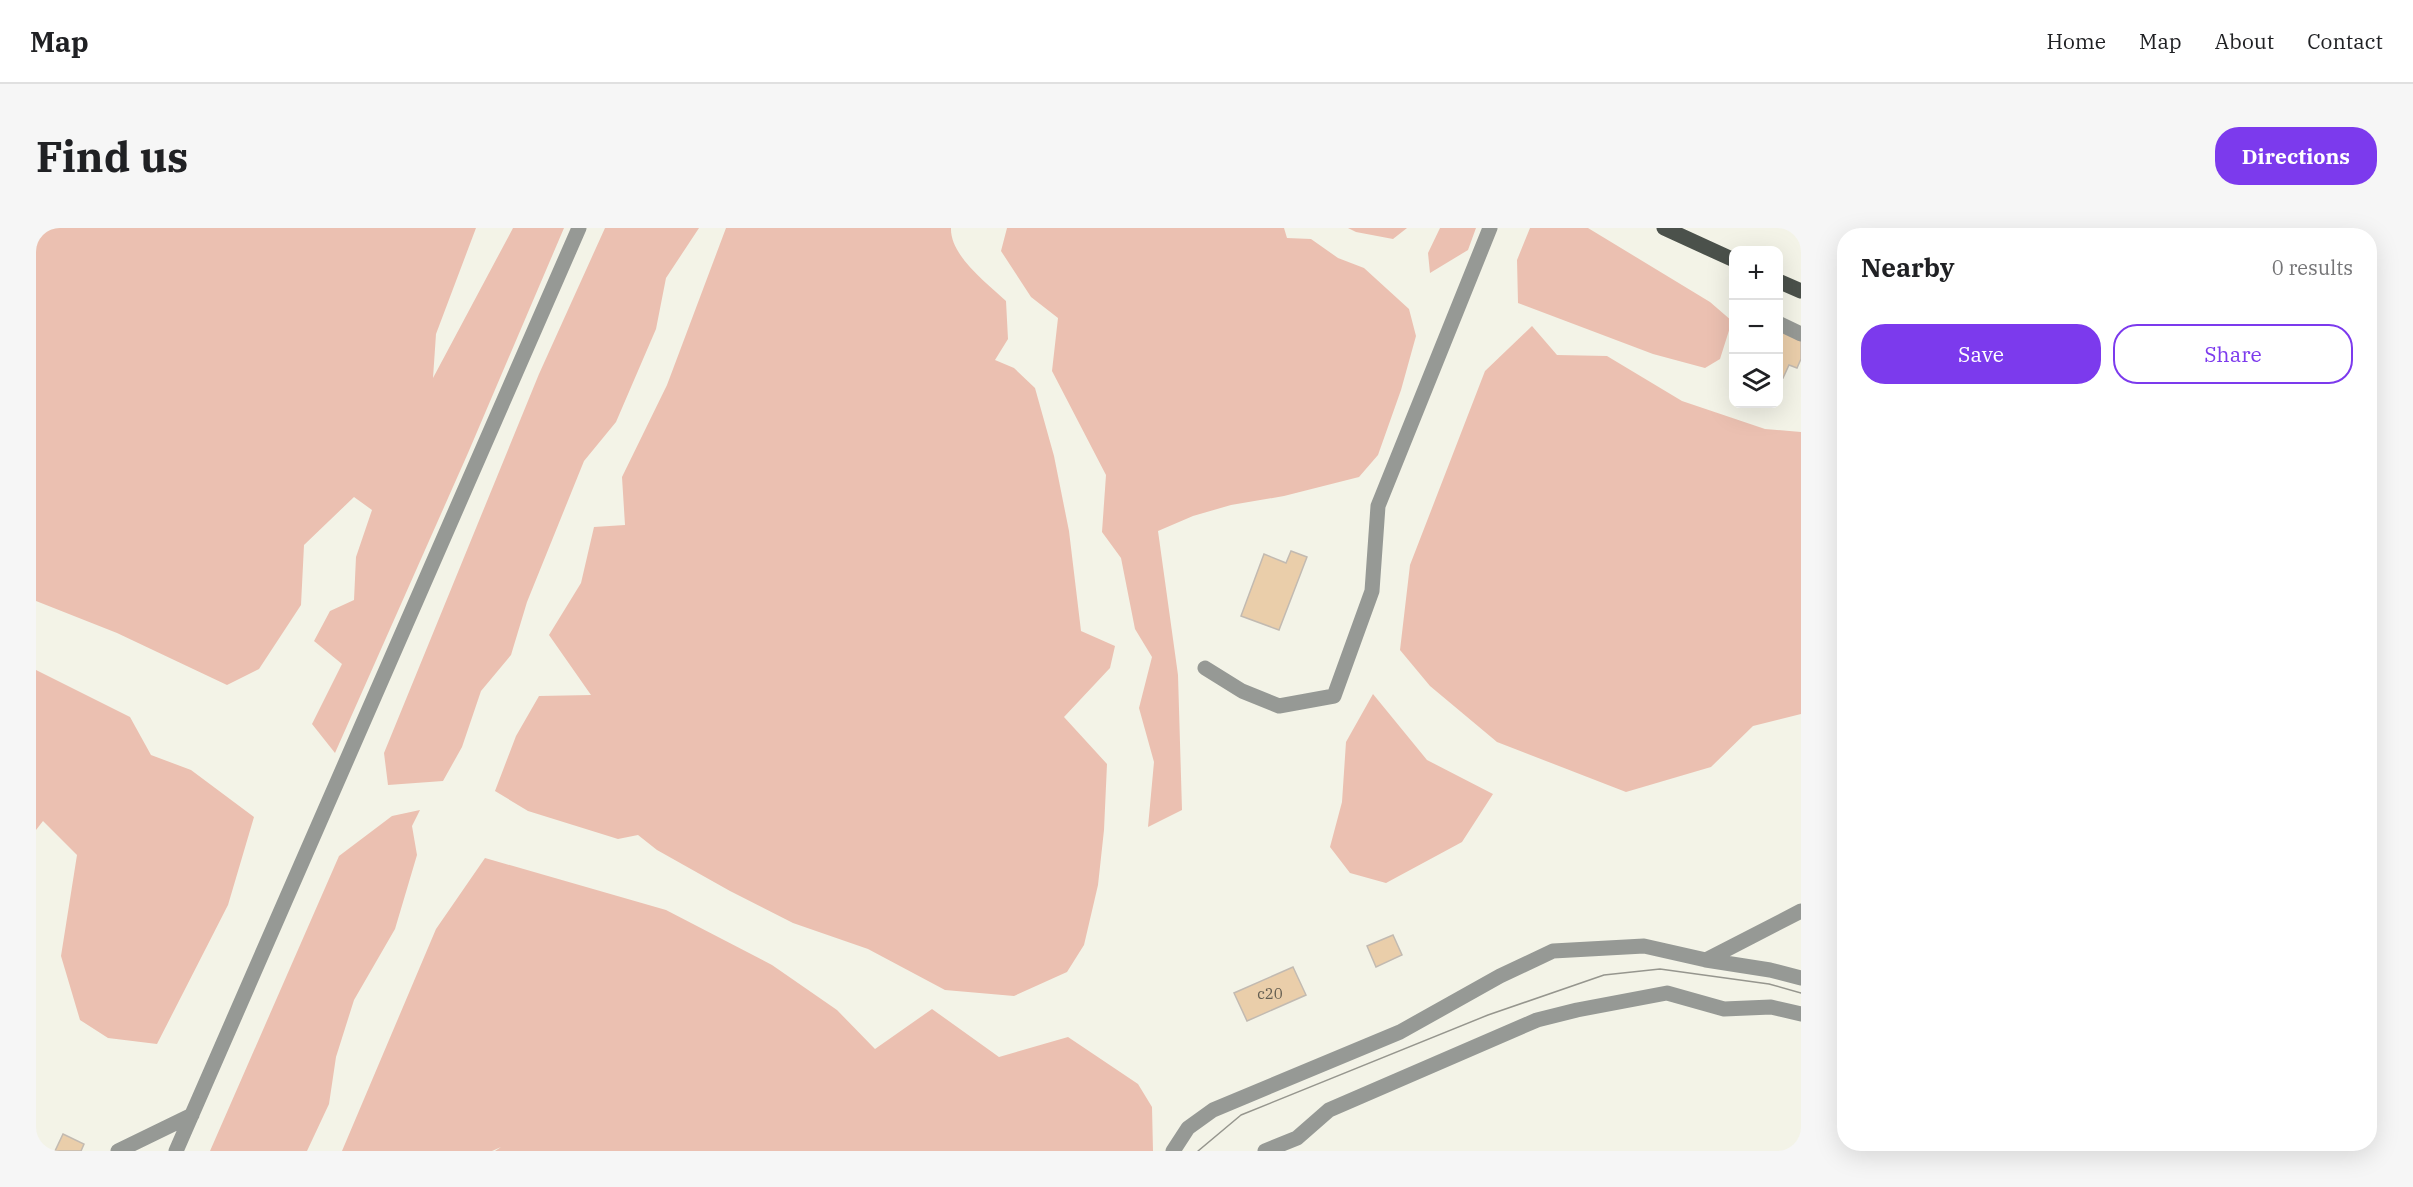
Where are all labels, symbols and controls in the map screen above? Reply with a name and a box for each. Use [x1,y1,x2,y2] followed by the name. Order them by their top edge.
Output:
[30,23,89,60] text: Map
[2046,27,2106,55] text: Home
[2139,27,2182,55] text: Map
[2215,27,2274,55] text: About
[2307,27,2383,55] text: Contact
[2215,127,2377,185] button: Directions
[36,129,188,184] text: Find us
[1729,246,1783,408] map controls
[1729,246,1783,300] button: +
[1861,250,1955,284] text: Nearby
[2272,254,2353,281] text: 0 results
[1729,300,1783,354] button: −
[1861,324,2101,384] button: Save
[2113,324,2353,384] button: Share
[1729,354,1783,408] button: layers
[1257,984,1283,1003] house number: с20

